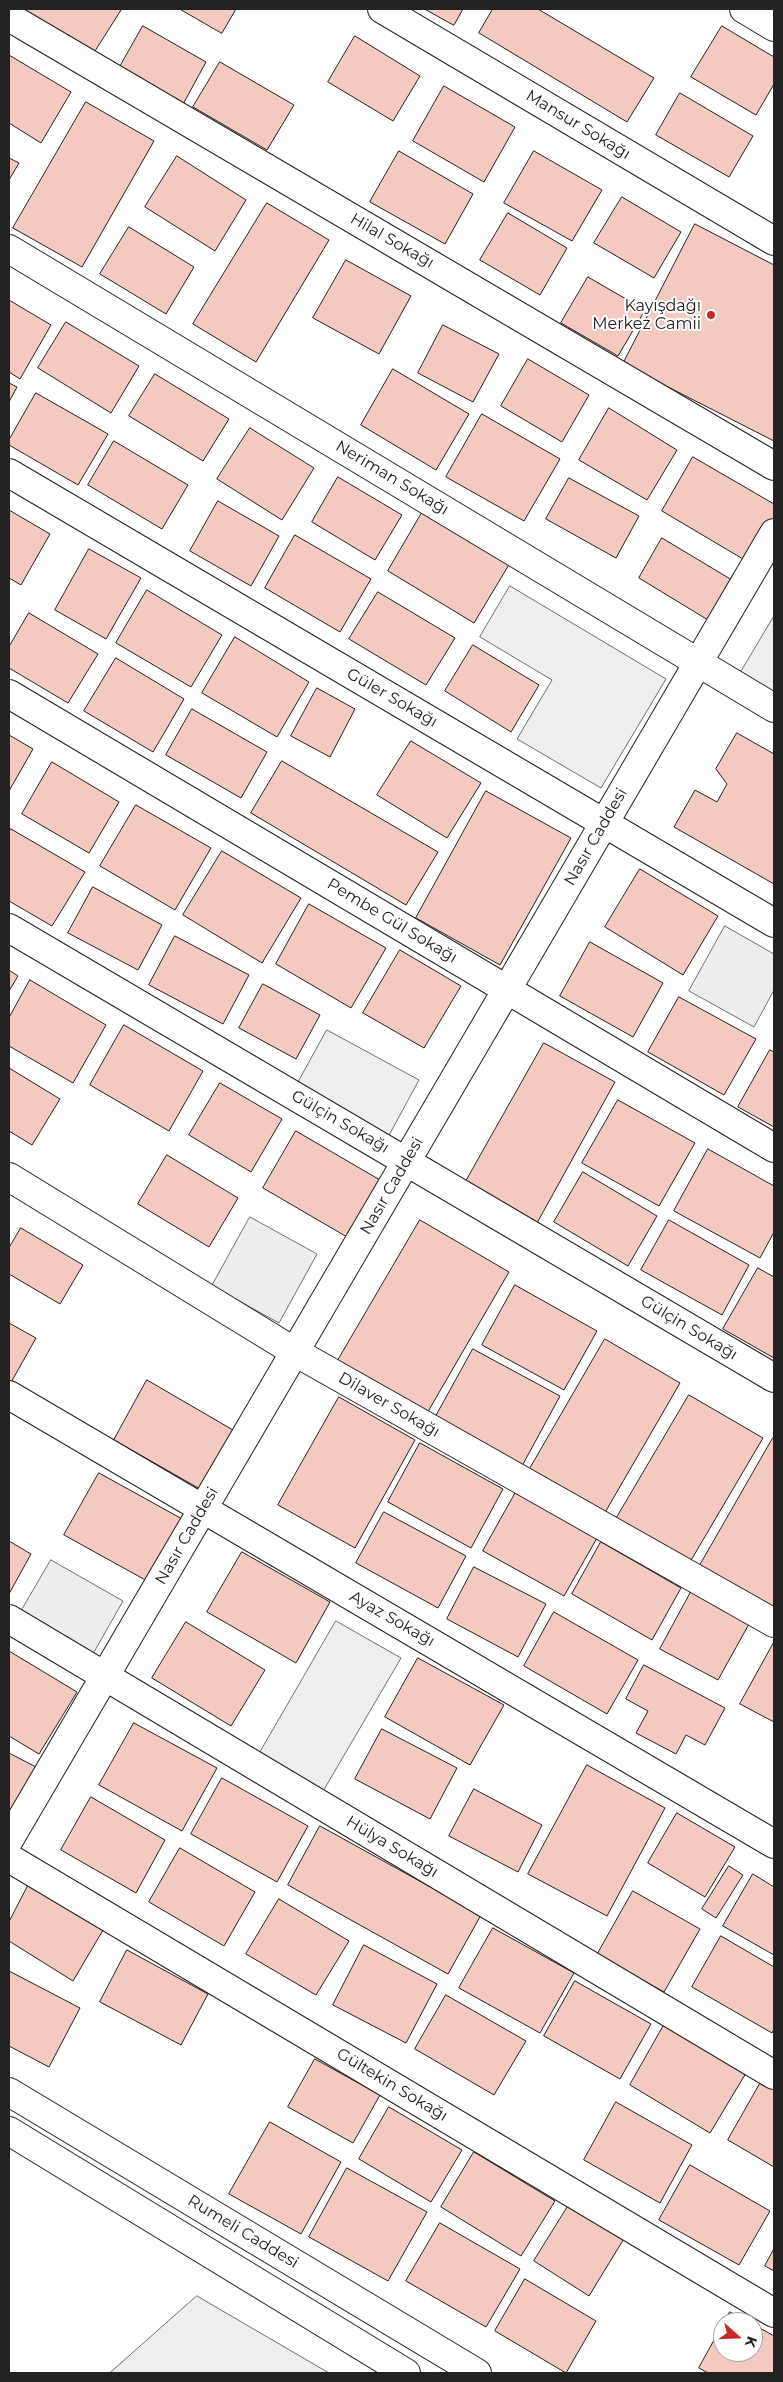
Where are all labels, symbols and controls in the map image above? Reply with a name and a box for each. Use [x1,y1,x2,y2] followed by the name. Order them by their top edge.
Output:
[522,86,634,164] street label: Mansur Sokağı
[347,209,437,273] street label: Hilal Sokağı
[592,296,701,334] place label: Kayışdağı Merkez Camii
[705,309,717,321] marker: Kayışdağı Merkez Camii
[332,437,452,519] street label: Neriman Sokağı
[343,664,441,732] street label: Güler Sokağı
[560,785,632,889] street label: Nasır Caddesi
[324,875,460,967] street label: Pembe Gül Sokağı
[288,1086,392,1158] street label: Gülçin Sokağı
[356,1134,428,1238] street label: Nasır Caddesi
[637,1292,741,1364] street label: Gülçin Sokağı
[335,1368,443,1442] street label: Dilaver Sokağı
[151,1484,223,1588] street label: Nasır Caddesi
[346,1587,438,1651] street label: Ayaz Sokağı
[342,1812,442,1882] street label: Hülya Sokağı
[333,2044,451,2126] street label: Gültekin Sokağı
[184,2191,302,2273] street label: Rumeli Caddesi
[713,2312,763,2362] north arrow
[741,2334,761,2350] text: K

